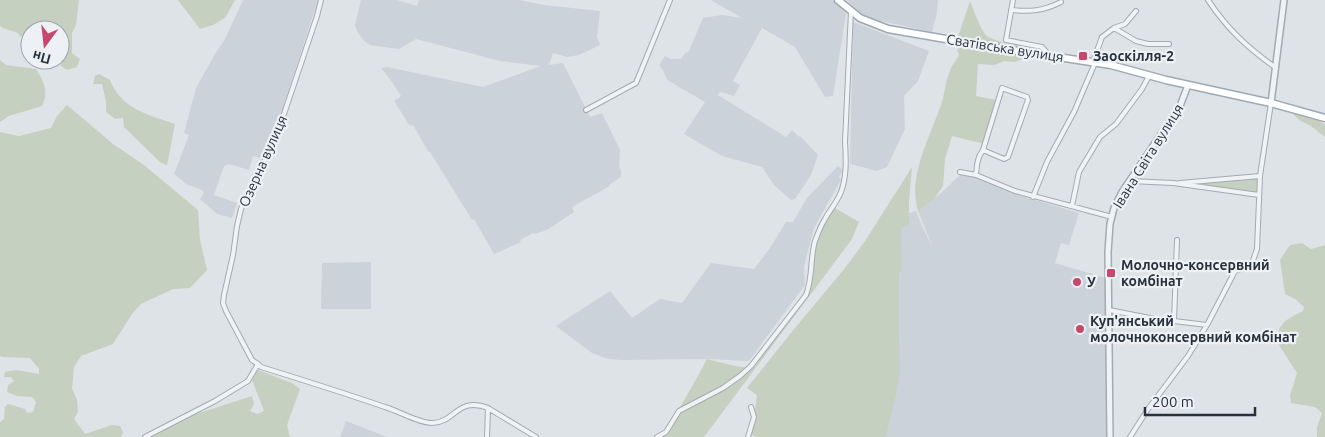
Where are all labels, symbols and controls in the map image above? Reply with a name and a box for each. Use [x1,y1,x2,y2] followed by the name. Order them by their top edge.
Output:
[20,20,70,70] north arrow
[945,31,1065,65] street label: Сватівська вулиця
[31,47,53,68] text: Пн
[1093,48,1174,64] place label: Заоскілля-2
[1077,50,1089,62] marker: Заоскілля-2
[1109,101,1187,211] street label: Івана Світа вулиця
[236,113,290,209] street label: Озерна вулиця
[1121,257,1270,289] place label: Молочно-консервний комбінат
[1105,267,1117,279] marker: Молочно-консервний комбінат
[1087,274,1096,290] place label: У
[1071,276,1083,288] marker: У
[1090,313,1297,345] place label: Куп'янський молочноконсервний комбінат
[1074,323,1086,335] marker: Куп'янський молочноконсервний комбінат
[1145,384,1255,416] scale bar
[1152,393,1194,410] text: 200 m

